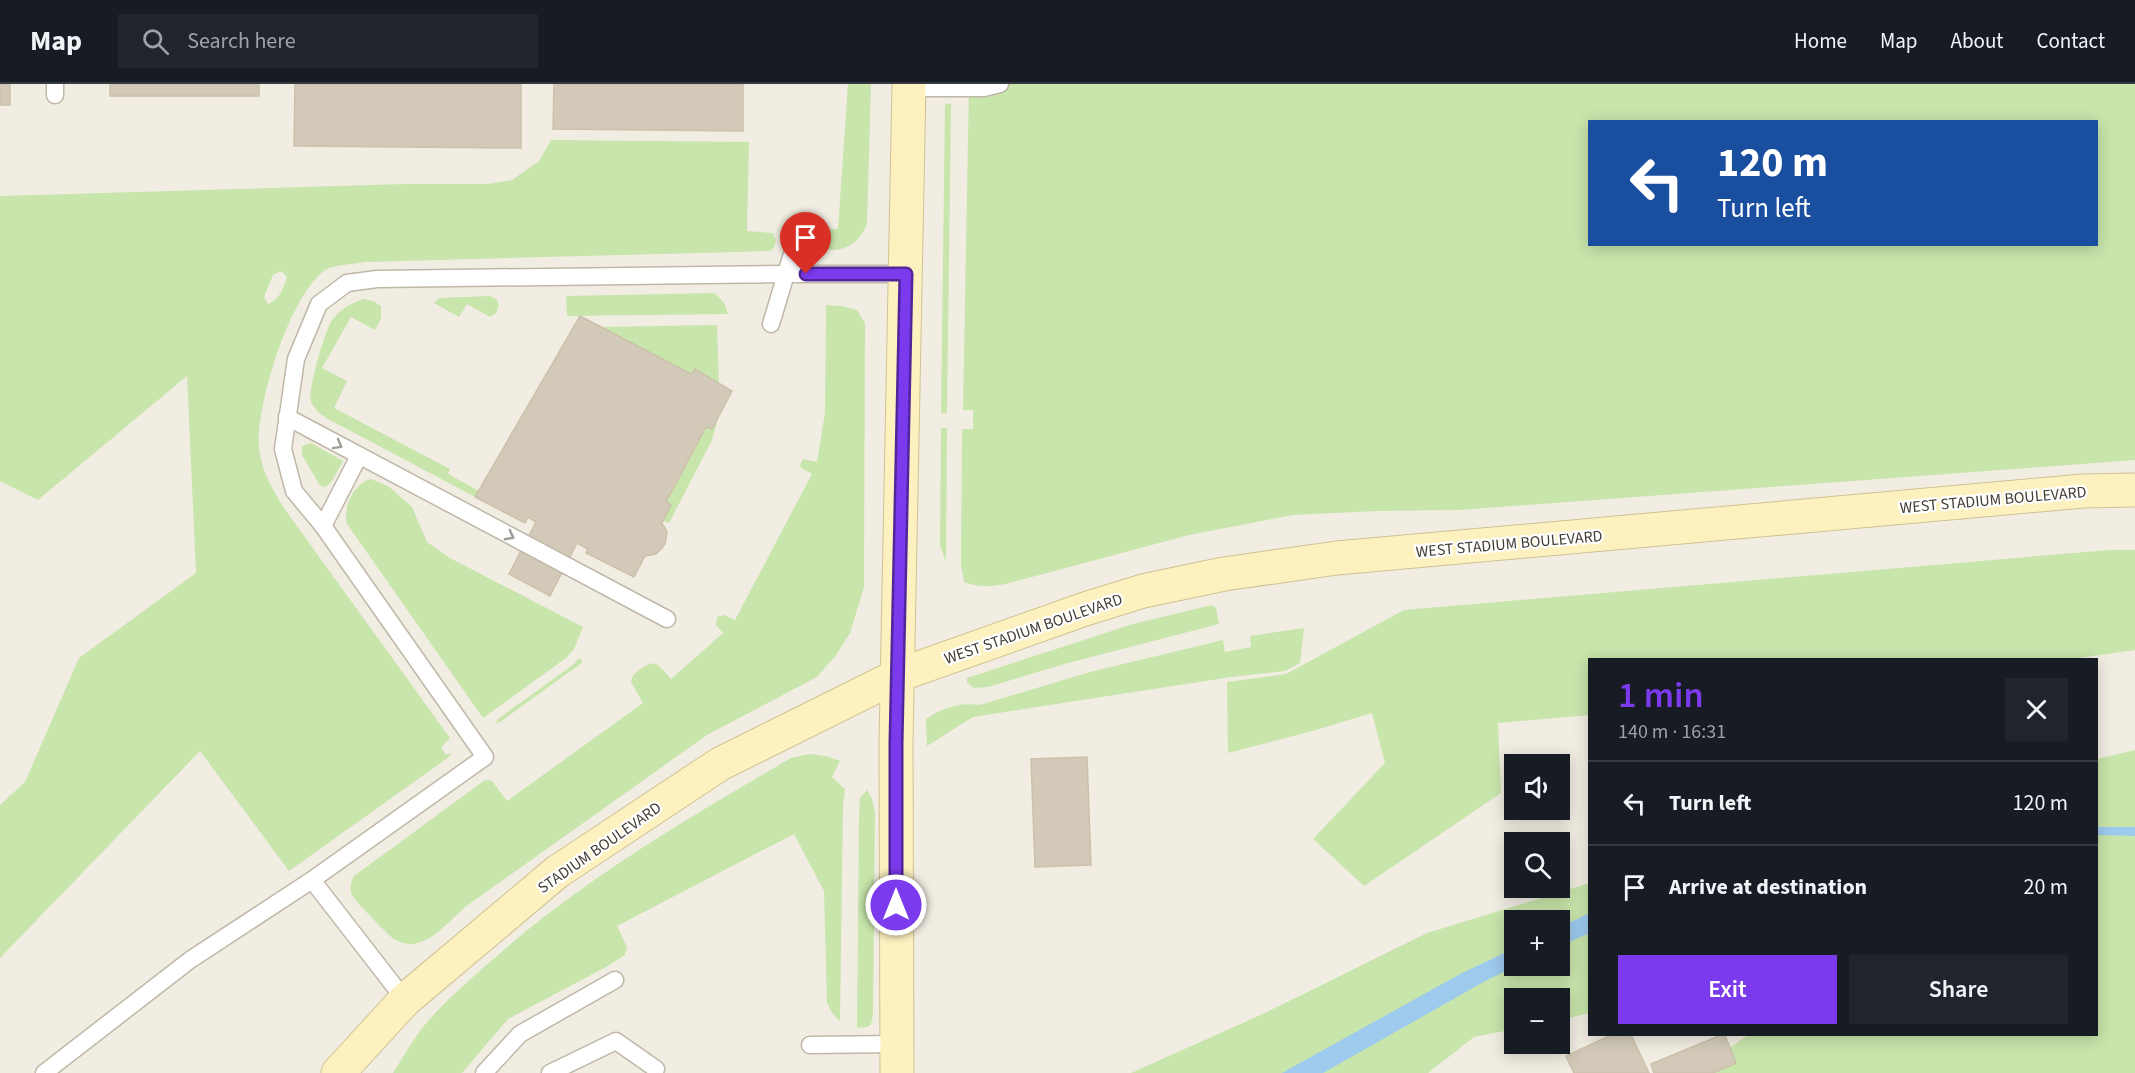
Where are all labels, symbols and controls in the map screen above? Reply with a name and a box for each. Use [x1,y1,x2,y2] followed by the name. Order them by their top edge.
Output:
[118,14,538,68] search box
[30,21,82,61] text: Map
[139,25,172,58] icon: search
[187,25,296,57] text: Search here
[1794,26,1847,56] text: Home
[1880,26,1918,56] text: Map
[1951,26,2003,56] text: About
[2036,26,2105,56] text: Contact
[1717,133,1828,193] text: 120 m
[1618,144,1696,222] icon: left
[1717,189,1811,228] text: Turn left
[780,212,831,274] pin
[789,221,822,254] icon: arrive
[332,438,342,449] one-way arrow
[1899,481,2087,519] street label: WEST STADIUM BOULEVARD
[1415,525,1603,563] street label: WEST STADIUM BOULEVARD
[504,529,515,540] one-way arrow
[941,588,1126,670] street label: WEST STADIUM BOULEVARD
[1618,670,1704,721] text: 1 min
[2005,678,2068,741] button: close
[1618,718,1726,746] text: 140 m · 16:31
[1504,754,1570,1054] map controls
[1504,754,1570,820] button: sound
[1618,787,1651,820] icon: left
[1669,787,1751,819] text: Turn left
[2013,787,2068,819] text: 120 m
[533,797,666,899] street label: STADIUM BOULEVARD
[1504,832,1570,898] button: search
[1618,871,1651,904] icon: arrive
[1669,871,1867,903] text: Arrive at destination
[2023,871,2068,903] text: 20 m
[864,873,928,937] position arrow
[1504,910,1570,976] button: +
[1618,955,1837,1024] button: Exit
[1849,955,2068,1024] button: Share
[1504,988,1570,1054] button: −

